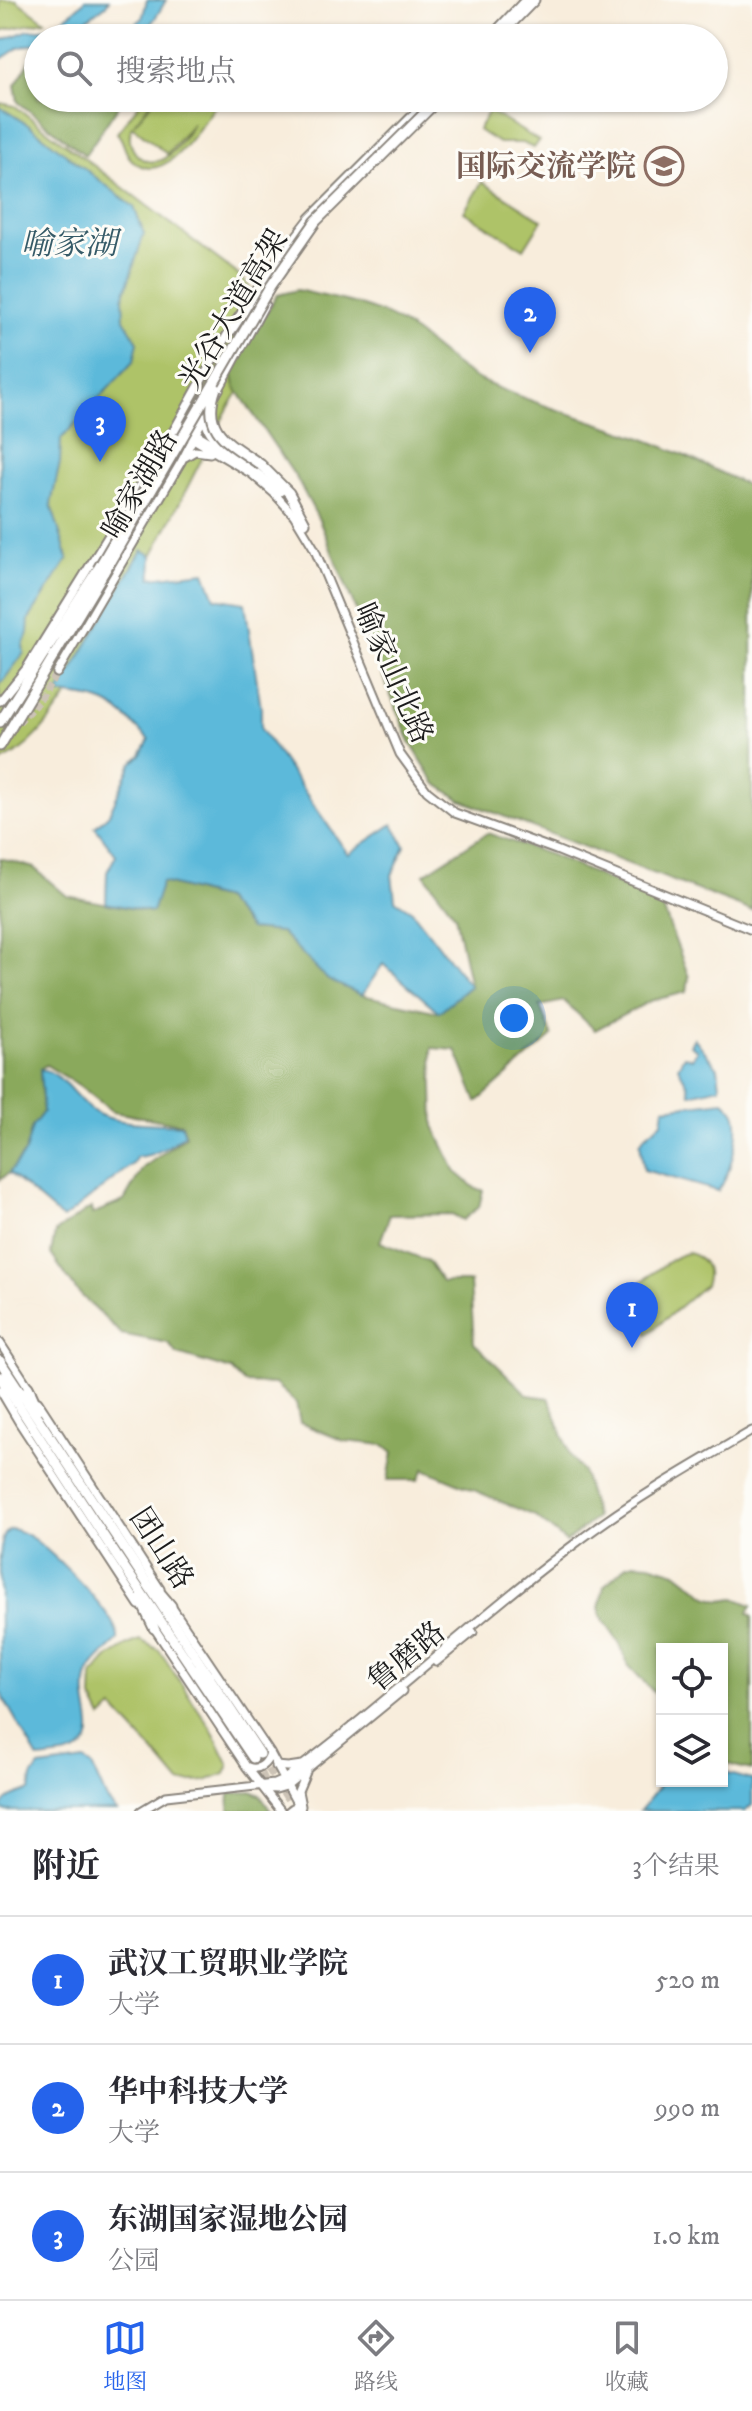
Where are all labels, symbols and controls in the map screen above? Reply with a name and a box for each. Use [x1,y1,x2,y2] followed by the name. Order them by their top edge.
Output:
[24,24,728,112] search box
[52,46,96,90] icon: search
[116,54,236,91] text: 搜索地点
[643,145,685,187] school or university icon: 国际交流学院
[456,149,636,186] place label: 国际交流学院
[172,223,296,396] street label: 光谷大道高架
[21,225,122,265] water label: 喻家湖
[504,287,556,353] pin: 2
[74,396,126,462] pin: 3
[94,424,186,546] street label: 喻家湖路
[345,598,440,750] street label: 喻家山北路
[494,998,534,1038] your location
[606,1282,658,1348] pin: 1
[121,1501,201,1597] street label: 团山路
[361,1614,453,1700] street label: 鲁磨路
[656,1643,728,1787] map controls
[656,1643,728,1715] button: locate
[656,1715,728,1787] button: layers
[32,1846,100,1888] text: 附近
[632,1850,720,1883] text: 3个结果
[108,1946,348,1983] text: 武汉工贸职业学院
[53,1964,63,1997] text: 1
[655,1964,720,1997] text: 520 m
[108,1989,160,2022] text: 大学
[108,2074,288,2111] text: 华中科技大学
[52,2092,64,2125] text: 2
[655,2092,720,2125] text: 990 m
[108,2117,160,2150] text: 大学
[108,2202,348,2239] text: 东湖国家湿地公园
[53,2220,63,2253] text: 3
[652,2220,720,2253] text: 1.0 km
[108,2245,160,2278] text: 公园
[103,2316,147,2396] tab: 地图
[354,2316,398,2396] tab: 路线
[605,2316,649,2396] tab: 收藏

